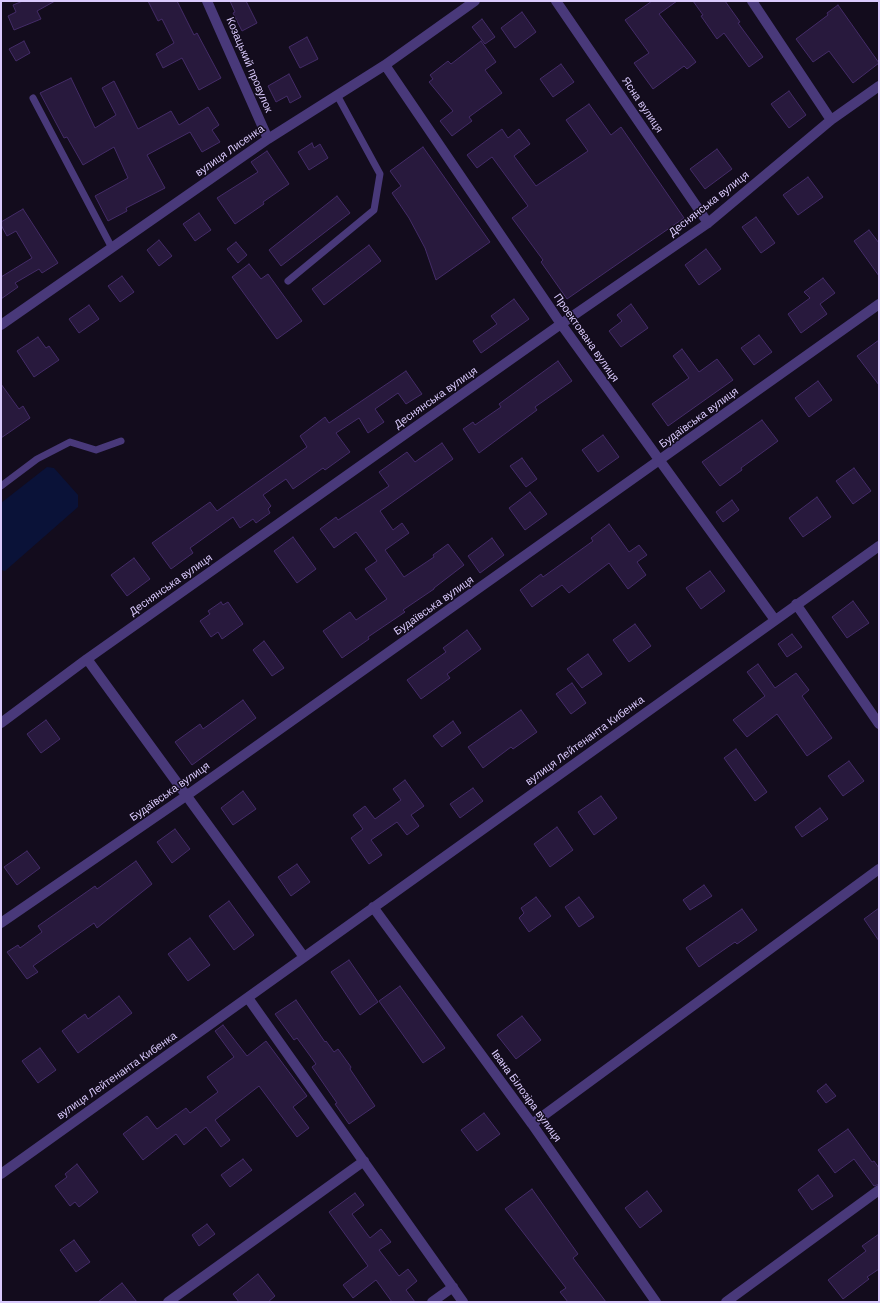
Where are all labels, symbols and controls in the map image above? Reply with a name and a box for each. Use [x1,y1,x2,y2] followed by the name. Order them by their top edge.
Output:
[223,15,275,115] street label: Козацький провулок
[619,75,665,135] street label: Ясна вулиця
[193,122,267,180] street label: вулиця Лисенка
[666,169,752,239] street label: Деснянська вулиця
[550,291,622,385] street label: Проектована вулиця
[392,364,480,432] street label: Деснянська вулиця
[657,385,741,451] street label: Будаївська вулиця
[127,551,215,619] street label: Деснянська вулиця
[391,573,477,639] street label: Будаївська вулиця
[523,693,647,789] street label: вулиця Лейтенанта Кибенка
[127,759,213,825] street label: Будаївська вулиця
[54,1029,180,1123] street label: вулиця Лейтенанта Кибенка
[488,1047,564,1145] street label: Івана Білозіра вулиця

